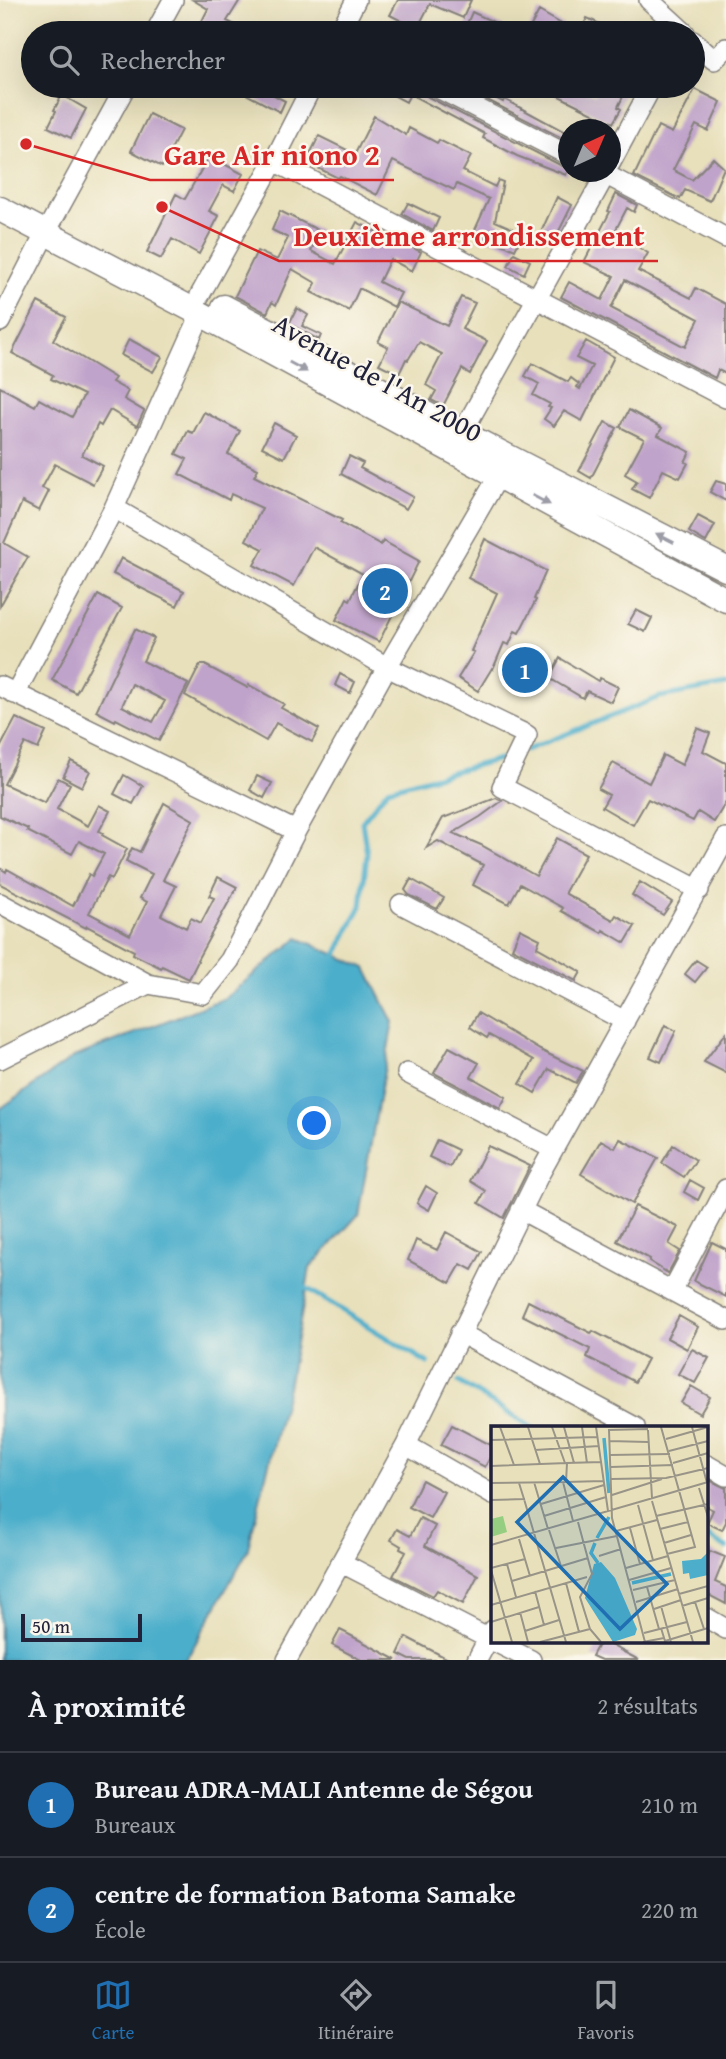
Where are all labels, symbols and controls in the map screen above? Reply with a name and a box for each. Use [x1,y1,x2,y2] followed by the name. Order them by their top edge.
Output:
[21,21,705,98] search box
[101,40,225,79] text: Rechercher
[45,41,83,79] icon: search
[558,119,621,182] north arrow
[150,129,394,180] callout: Gare Air niono 2
[164,132,380,176] text: Gare Air niono 2
[279,210,658,261] callout: Deuxième arrondissement
[293,213,645,257] text: Deuxième arrondissement
[266,302,490,452] street label: Avenue de l'An 2000
[289,361,308,373] one-way arrow
[531,494,551,506] one-way arrow
[655,532,675,543] one-way arrow
[362,565,408,617] pin: 2
[502,644,548,696] pin: 1
[297,1106,331,1140] your location
[491,1426,708,1643] inset map
[21,1611,142,1643] scale bar
[32,1612,70,1640] text: 50 m
[28,1684,186,1728] text: À proximité
[597,1689,698,1722] text: 2 résultats
[95,1769,533,1808] text: Bureau ADRA-MALI Antenne de Ségou
[45,1788,57,1821] text: 1
[641,1788,698,1821] text: 210 m
[95,1808,175,1841] text: Bureaux
[95,1874,516,1913] text: centre de formation Batoma Samake
[45,1893,57,1926] text: 2
[641,1893,698,1926] text: 220 m
[95,1913,146,1946] text: École
[92,1976,135,2046] tab: Carte
[318,1976,394,2046] tab: Itinéraire
[578,1976,634,2046] tab: Favoris

